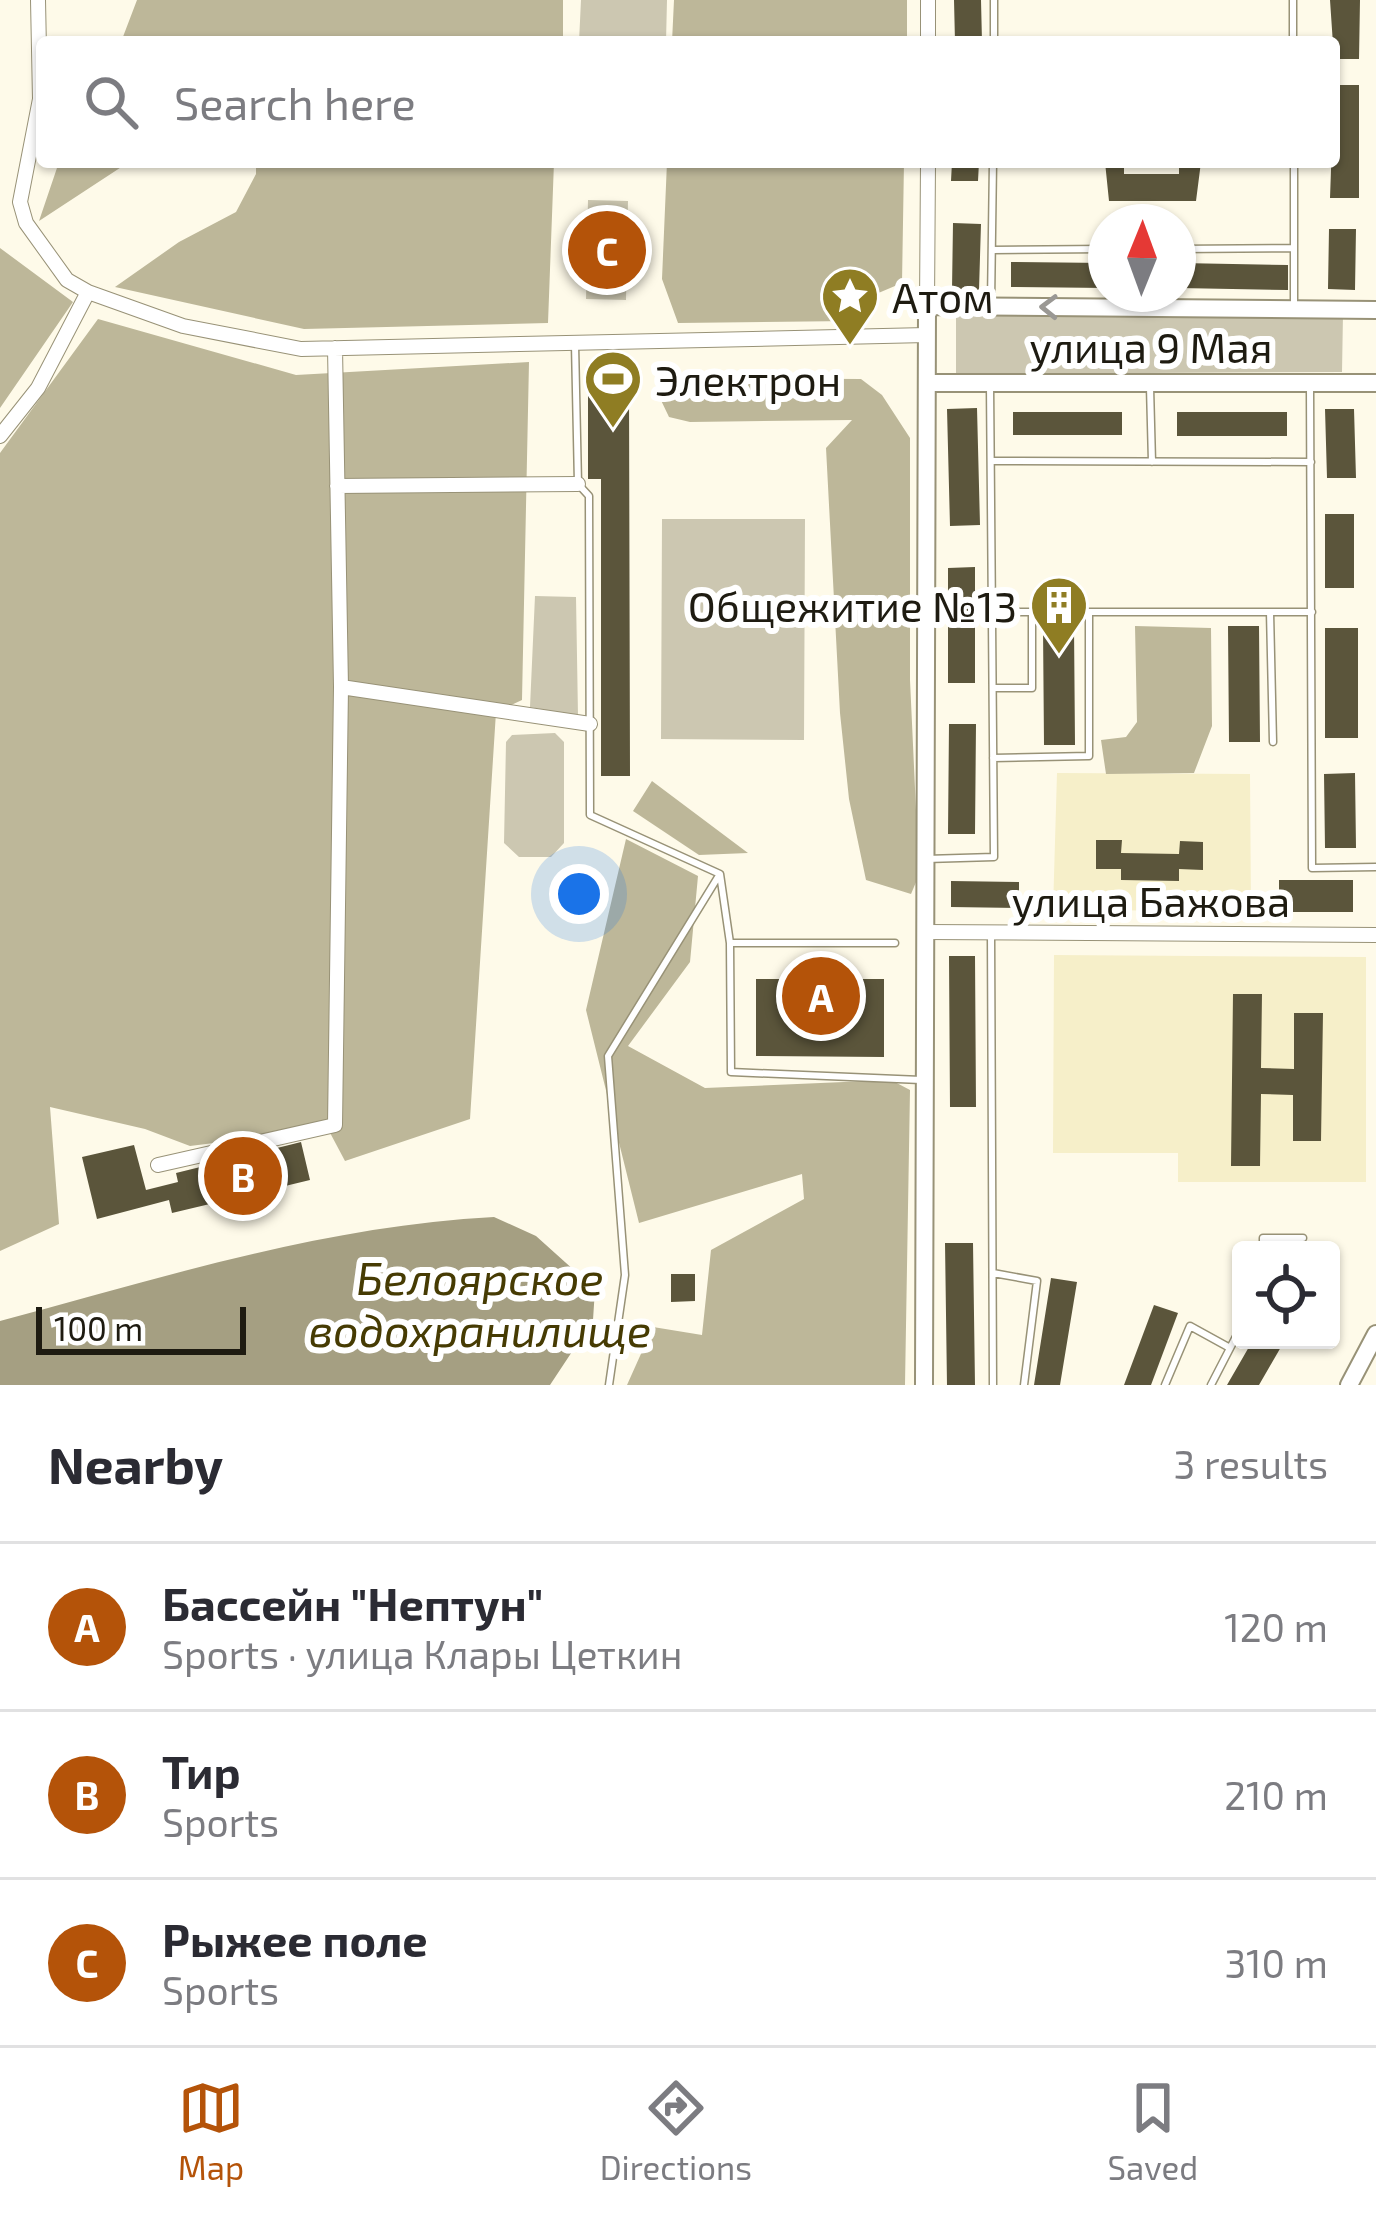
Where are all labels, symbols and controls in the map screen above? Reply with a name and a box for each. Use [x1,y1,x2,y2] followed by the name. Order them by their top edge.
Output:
[36,36,1340,168] search box
[78,69,144,135] icon: search
[174,75,416,129] text: Search here
[1088,204,1196,312] north arrow
[568,205,646,295] pin: C
[819,265,881,347] place icon: Атом
[892,271,994,321] place label: Атом
[1039,294,1058,320] one-way arrow
[1030,321,1272,372] street label: улица 9 Мая
[582,348,644,430] sports icon: Электрон
[655,354,841,404] place label: Электрон
[1028,574,1090,656] building icon: Общежитие №13
[688,580,1017,630] place label: Общежитие №13
[549,864,609,924] your location
[1012,875,1290,926] street label: улица Бажова
[782,951,860,1041] pin: A
[204,1131,282,1221] pin: B
[1232,1241,1340,1349] map controls
[1232,1241,1340,1349] button: locate
[309,1250,651,1356] water label: Белоярское водохранилище
[36,1301,246,1354] scale bar
[54,1308,143,1348] text: 100 m
[48,1433,223,1494] text: Nearby
[1174,1440,1328,1487] text: 3 results
[162,1576,543,1630] text: Бассейн "Нептун"
[74,1603,100,1650] text: A
[1224,1603,1328,1650] text: 120 m
[162,1630,682,1677] text: Sports · улица Клары Цеткин
[162,1744,241,1798] text: Тир
[75,1771,99,1818] text: B
[1224,1771,1328,1818] text: 210 m
[162,1798,279,1845] text: Sports
[162,1912,428,1966] text: Рыжее поле
[76,1939,98,1986] text: C
[1224,1939,1328,1986] text: 310 m
[162,1966,279,2013] text: Sports
[178,2075,244,2187] tab: Map
[600,2075,752,2187] tab: Directions
[1108,2075,1198,2187] tab: Saved

